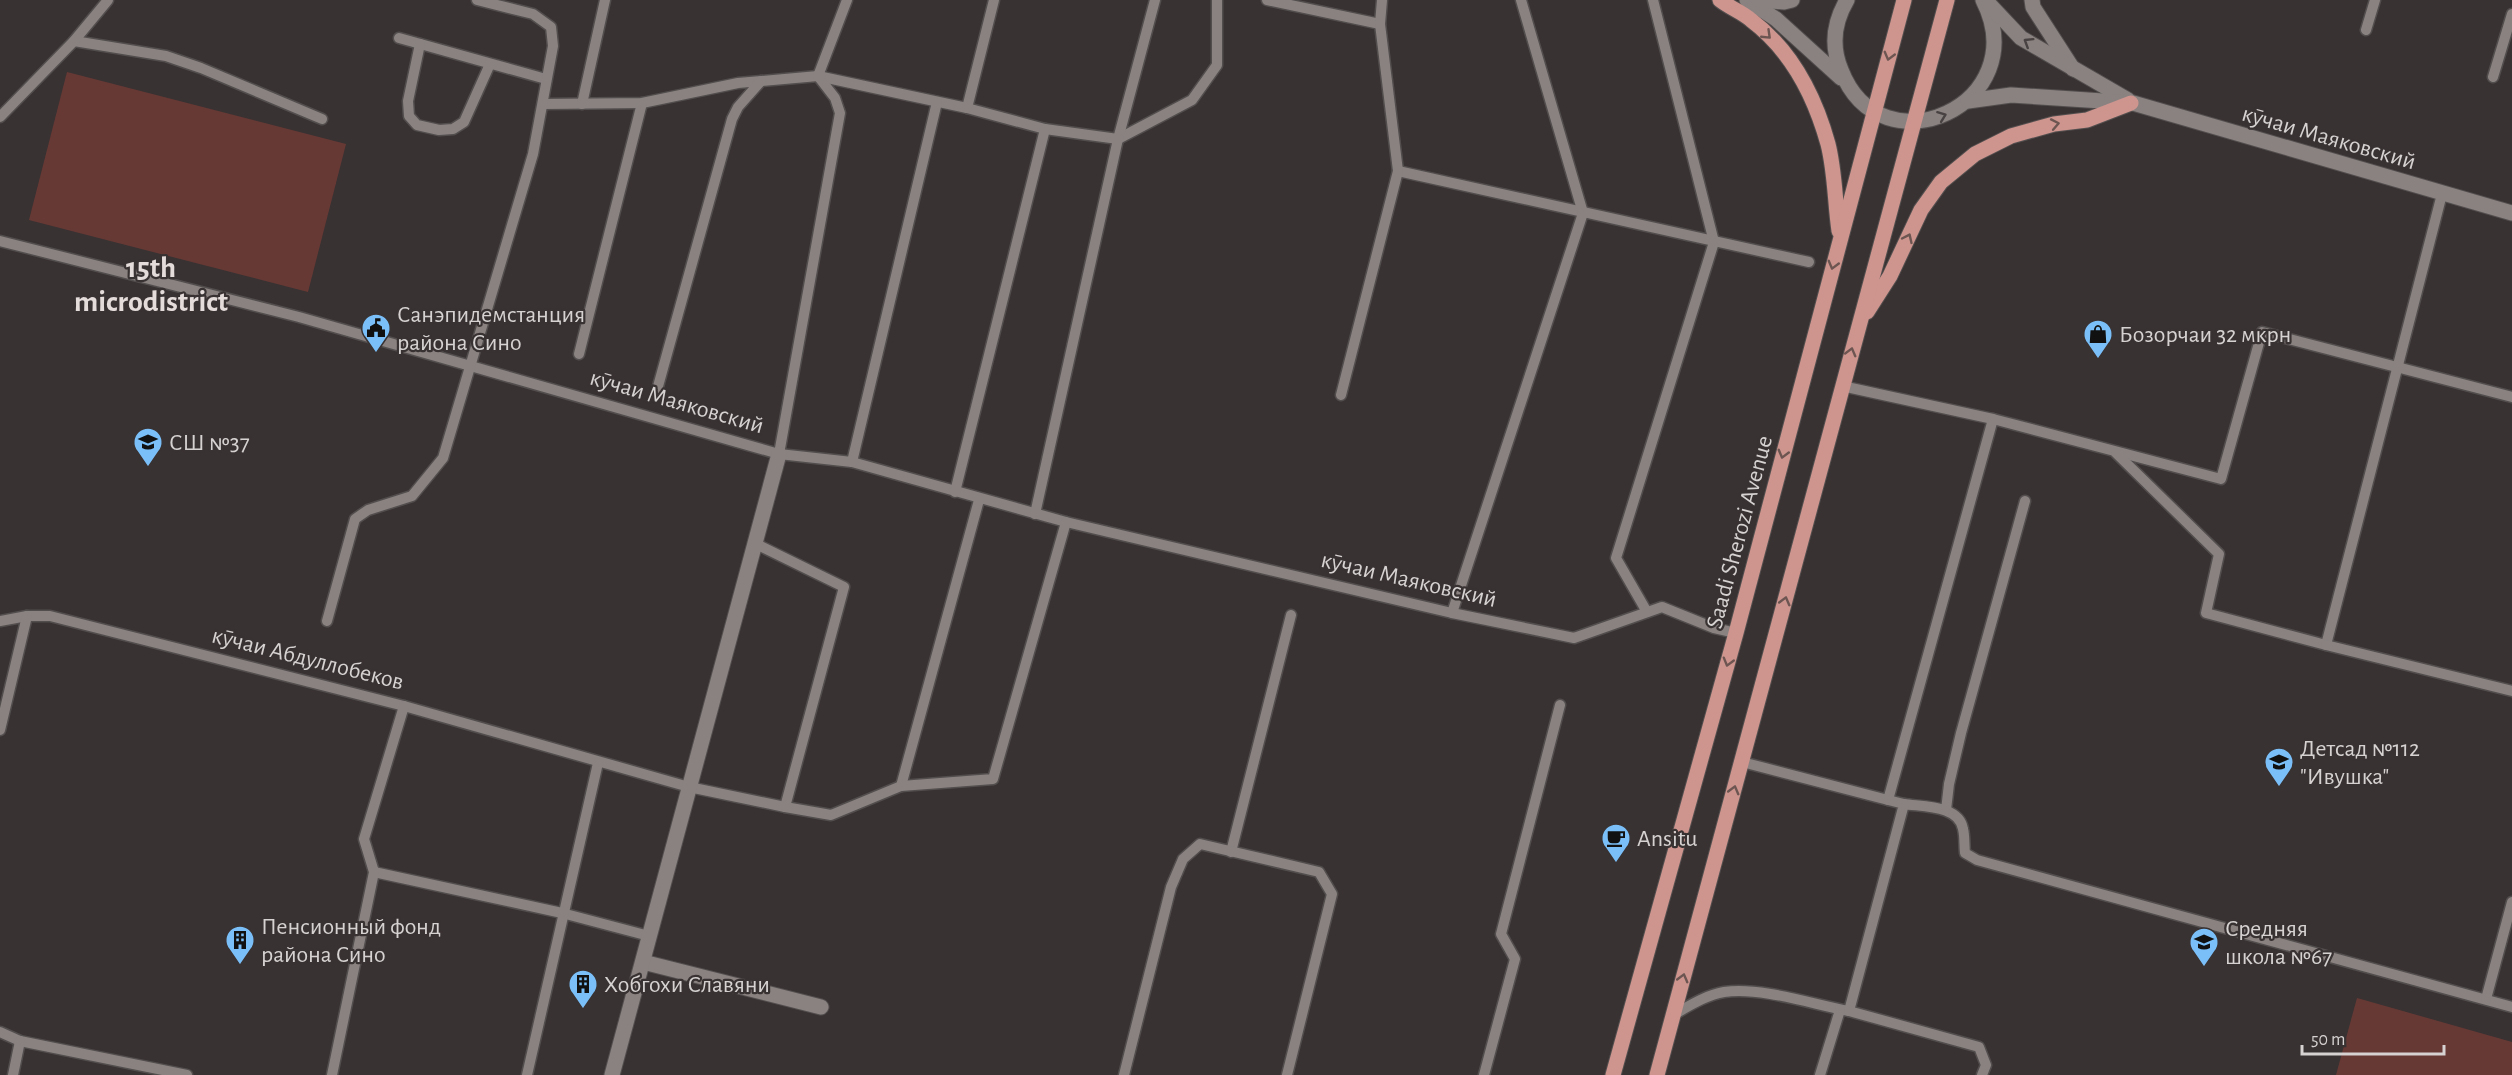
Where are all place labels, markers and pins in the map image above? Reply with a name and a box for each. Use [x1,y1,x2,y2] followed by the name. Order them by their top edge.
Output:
[397,303,585,355] place label: Санэпидемстанция района Сино
[360,312,392,354] public building icon: Санэпидемстанция района Сино
[2082,318,2114,360] shop icon: Бозорчаи 32 мкрн
[2119,323,2291,347] place label: Бозорчаи 32 мкрн
[132,426,164,468] school or university icon: СШ №37
[169,431,250,455] place label: СШ №37
[2300,737,2420,789] place label: Детсад №112 "Ивушка"
[2263,746,2295,788] school or university icon: Детсад №112 "Ивушка"
[1600,822,1632,864] cafe icon: Ansitu
[1637,827,1698,851] place label: Ansitu
[261,915,441,967] place label: Пенсионный фонд района Сино
[2225,917,2332,969] place label: Средняя школа №67
[224,924,256,966] building icon: Пенсионный фонд района Сино
[2188,926,2220,968] school or university icon: Средняя школа №67
[567,968,599,1010] building icon: Хобгохи Славяни
[604,973,770,997] place label: Хобгохи Славяни

